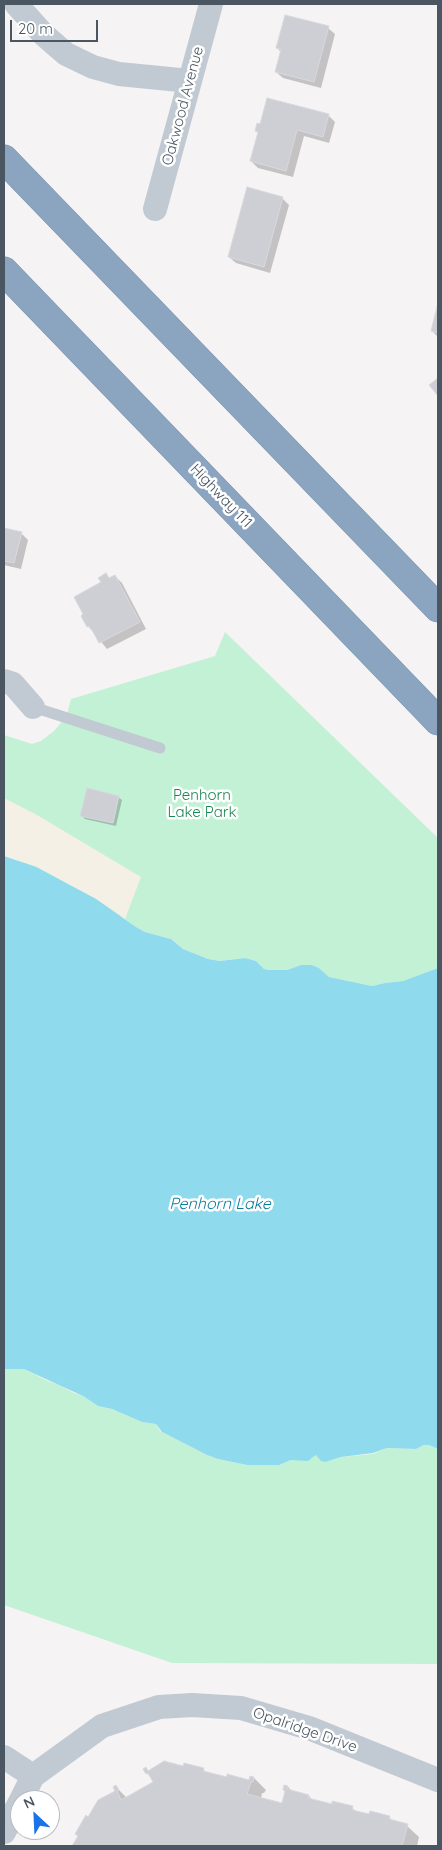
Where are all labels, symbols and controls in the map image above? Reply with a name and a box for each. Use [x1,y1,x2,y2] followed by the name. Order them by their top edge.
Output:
[12,10,100,42] scale bar
[18,19,53,38] text: 20 m
[158,45,208,167] street label: Oakwood Avenue
[186,460,256,532] street label: Highway 111
[167,786,237,821] park label: Penhorn Lake Park
[169,1194,271,1214] water label: Penhorn Lake
[251,1704,359,1756] street label: Opalridge Drive
[10,1790,60,1840] north arrow
[21,1792,38,1813] text: N

